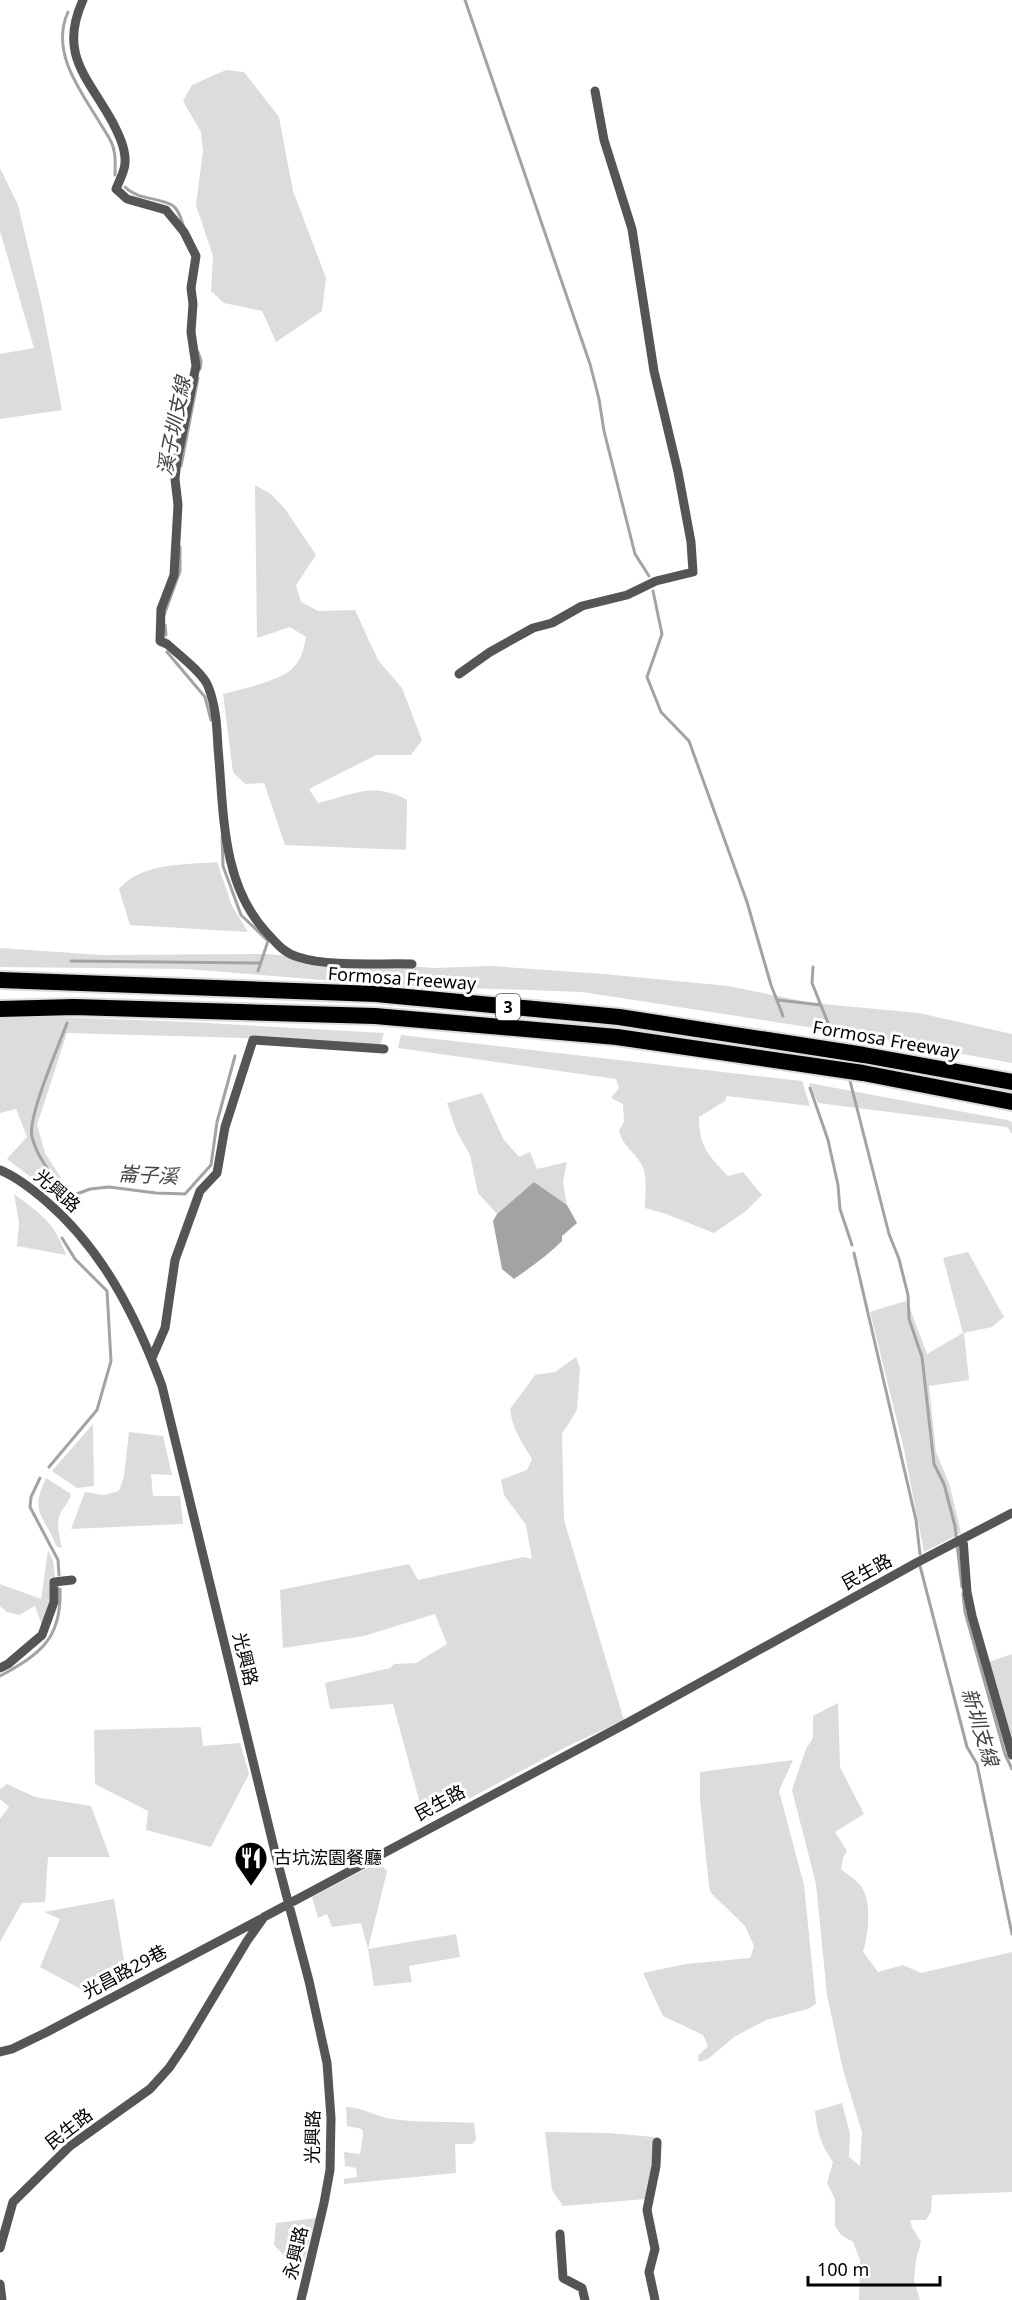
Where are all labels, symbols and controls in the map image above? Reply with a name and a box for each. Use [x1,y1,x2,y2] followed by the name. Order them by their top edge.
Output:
[151,372,197,478] water label: 溪子圳支線
[327,961,478,995] street label: Formosa Freeway
[496,994,520,1020] road number: 3
[811,1014,962,1064] street label: Formosa Freeway
[117,1159,182,1190] water label: 崙子溪
[29,1163,86,1217] street label: 光興路
[837,1548,896,1595] street label: 民生路
[228,1630,264,1688] street label: 光興路
[956,1685,1006,1771] water label: 新圳支線
[410,1779,469,1825] street label: 民生路
[233,1840,269,1887] restaurant icon: 古坑浤園餐廳
[274,1845,382,1869] place label: 古坑浤園餐廳
[78,1939,171,2003] street label: 光昌路29巷
[40,2102,97,2154] street label: 民生路
[300,2110,324,2164] street label: 光興路
[277,2224,313,2282] street label: 永興路
[808,2249,940,2287] scale bar
[817,2257,869,2281] text: 100 m

